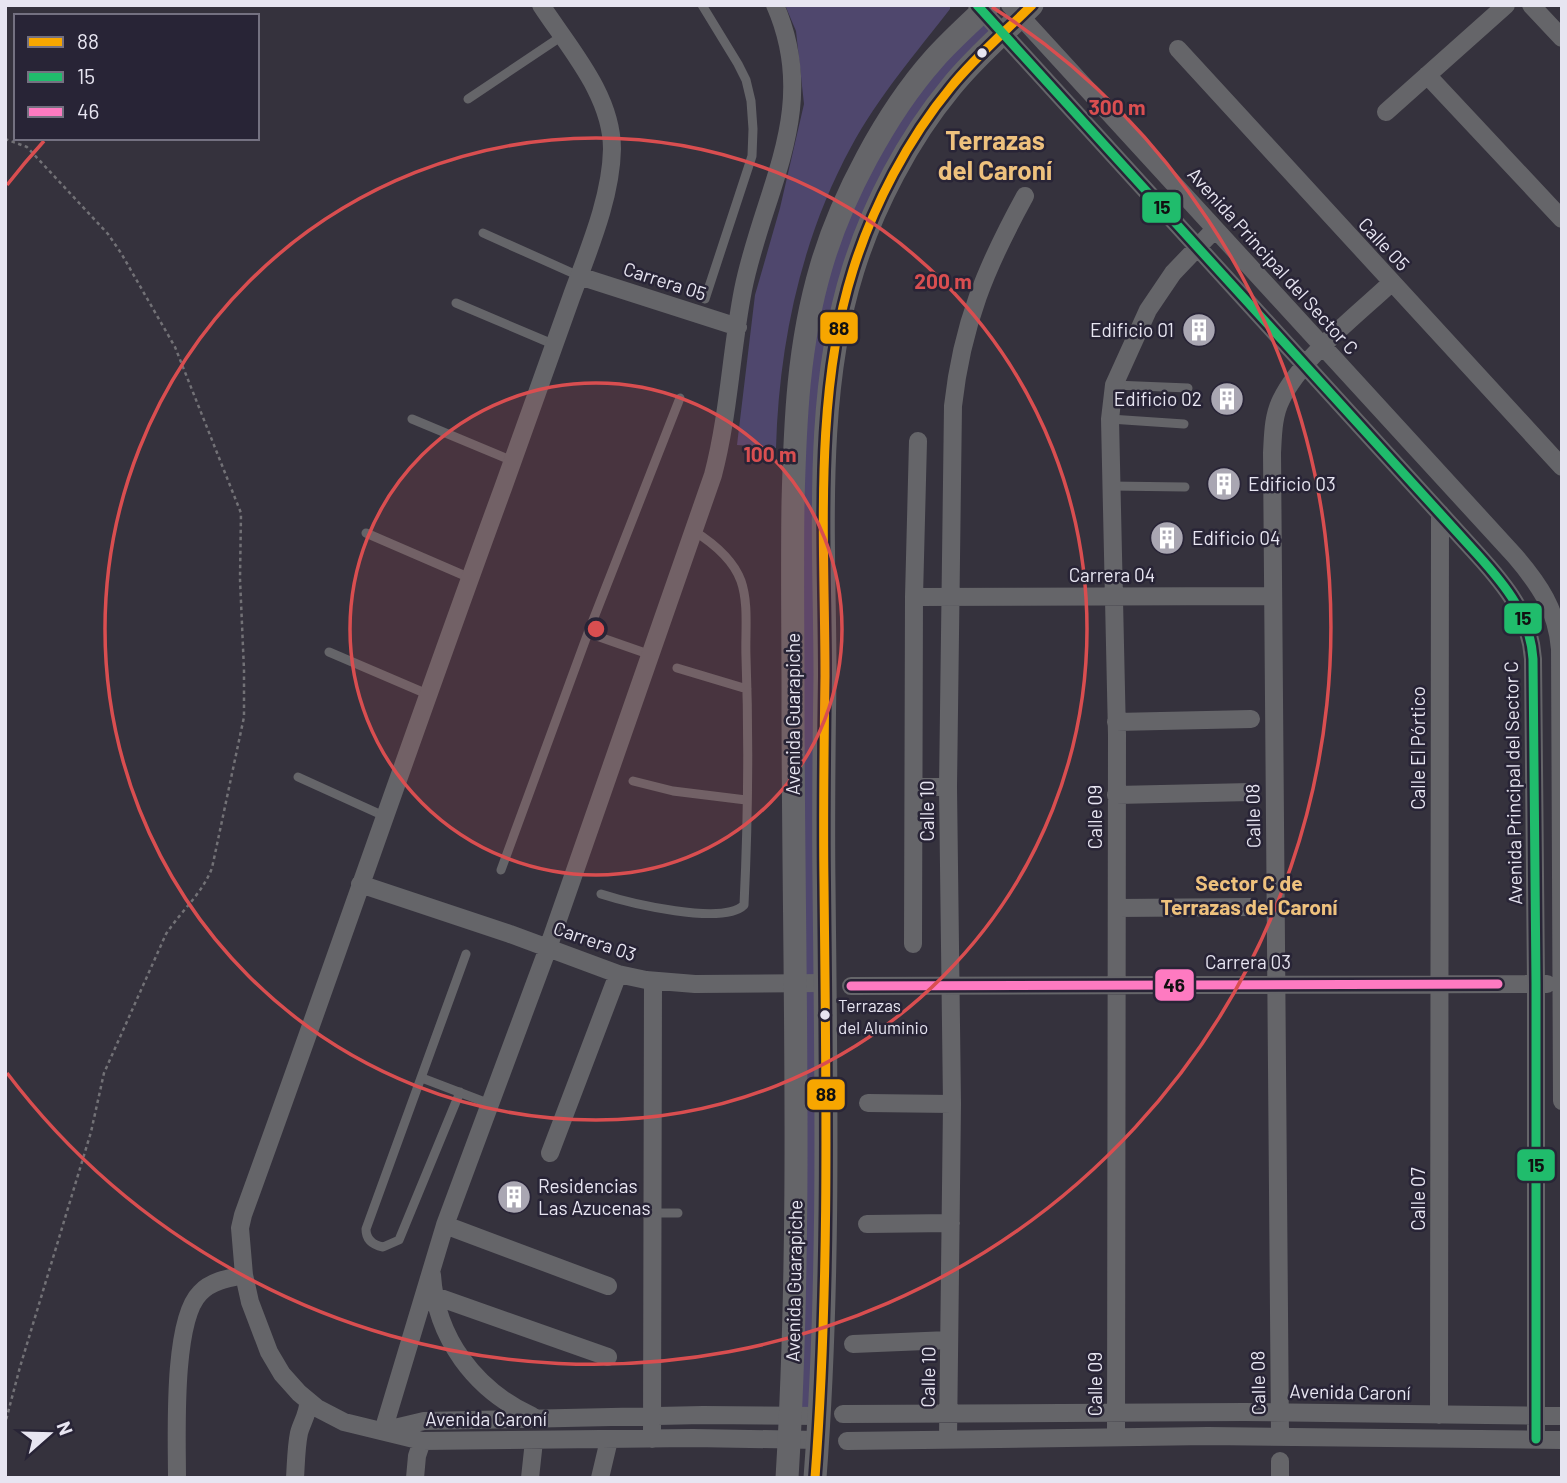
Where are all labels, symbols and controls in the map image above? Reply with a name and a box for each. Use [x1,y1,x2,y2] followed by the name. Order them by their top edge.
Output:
[14,14,259,140] legend
[77,28,99,53] text: 88
[975,46,989,60] unlabelled marker
[77,63,95,88] text: 15
[1088,94,1146,119] text: 300 m
[77,98,99,123] text: 46
[938,124,1053,185] district label: Terrazas del Caroní
[1183,162,1364,359] street label: Avenida Principal del Sector C
[1141,191,1182,224] line badge: 15
[1154,195,1170,218] text: 15
[1354,212,1415,275] street label: Calle 05
[621,256,710,305] street label: Carrera 05
[914,268,972,293] text: 200 m
[819,311,859,345] line badge: 88
[1180,311,1218,349] building icon: Edificio 01
[829,316,849,339] text: 88
[1090,318,1174,341] place label: Edificio 01
[1208,380,1246,418] building icon: Edificio 02
[1114,387,1202,410] place label: Edificio 02
[743,441,797,466] text: 100 m
[1205,465,1243,503] building icon: Edificio 03
[1248,472,1336,495] place label: Edificio 03
[1148,519,1186,557] building icon: Edificio 04
[1192,526,1280,549] place label: Edificio 04
[1069,563,1155,586] street label: Carrera 04
[1503,602,1543,635] line badge: 15
[1515,606,1531,629] text: 15
[584,617,608,641] centre of rings
[781,633,804,795] street label: Avenida Guarapiche
[1499,661,1526,905] street label: Avenida Principal del Sector C
[1406,686,1429,810] street label: Calle El Pórtico
[915,780,938,842] street label: Calle 10
[1240,784,1265,848] street label: Calle 08
[1083,785,1106,849] street label: Calle 09
[1161,870,1337,919] district label: Sector C de Terrazas del Caroní
[551,916,640,965] street label: Carrera 03
[1205,950,1291,973] street label: Carrera 03
[1154,968,1195,1002] line badge: 46
[1163,973,1185,996] text: 46
[838,995,928,1037] place label: Terrazas del Aluminio
[818,1008,832,1022] marker: Terrazas del Aluminio
[806,1078,846,1111] line badge: 88
[816,1082,836,1105] text: 88
[1516,1148,1556,1182] line badge: 15
[1528,1153,1544,1176] text: 15
[1406,1167,1429,1231] street label: Calle 07
[538,1174,651,1219] place label: Residencias Las Azucenas
[495,1178,533,1216] building icon: Residencias Las Azucenas
[781,1200,806,1362] street label: Avenida Guarapiche
[915,1346,940,1408] street label: Calle 10
[1245,1351,1270,1415] street label: Calle 08
[1083,1352,1106,1416] street label: Calle 09
[1289,1379,1411,1404] street label: Avenida Caroní
[14,1399,84,1469] north arrow
[425,1407,547,1430] street label: Avenida Caroní
[52,1418,78,1438] text: N

